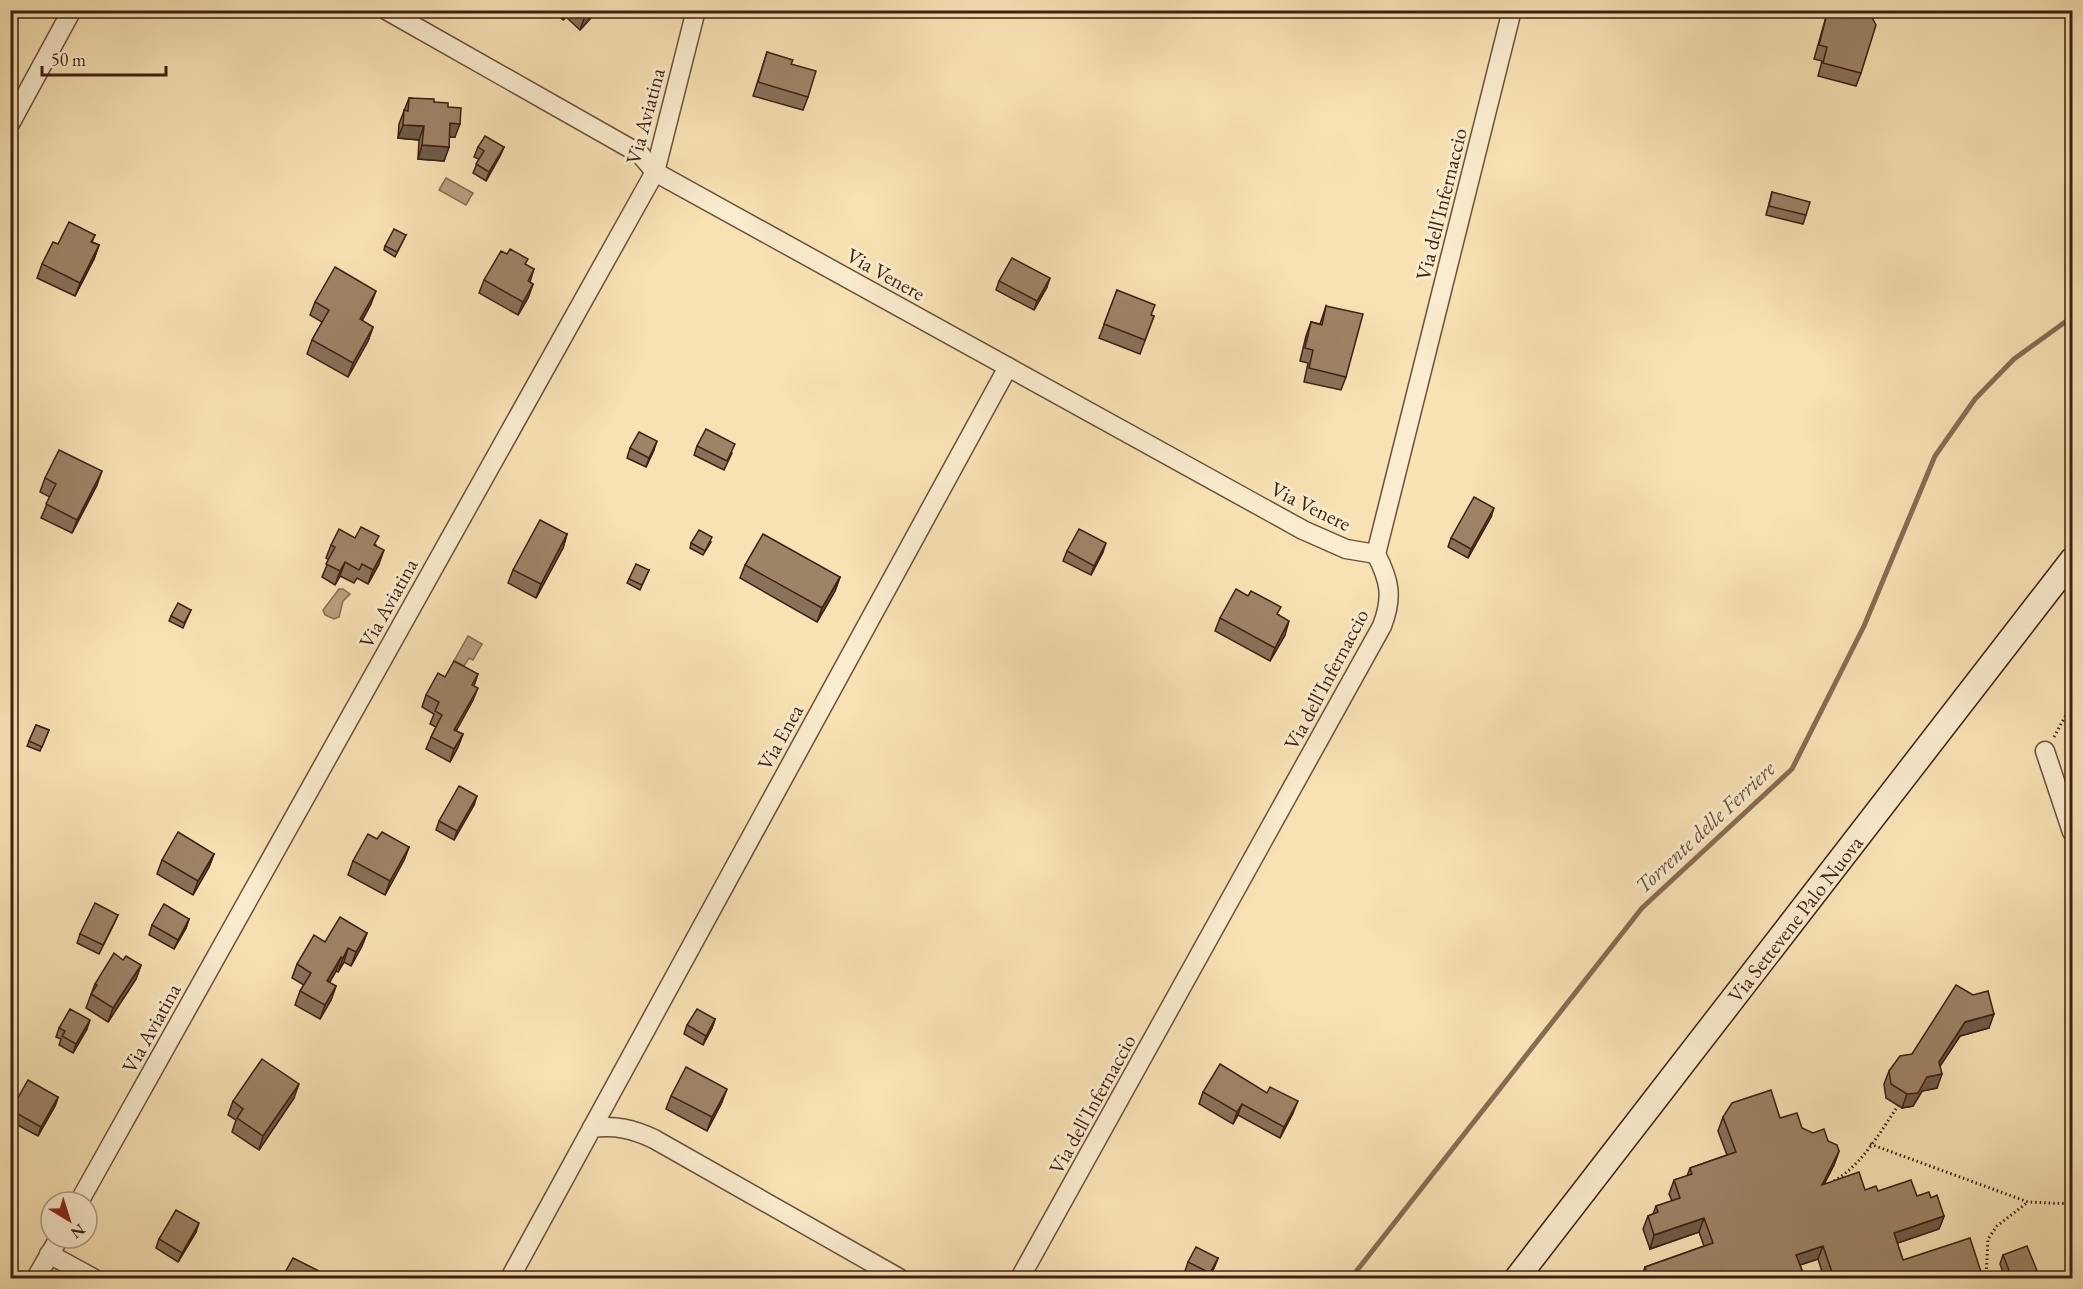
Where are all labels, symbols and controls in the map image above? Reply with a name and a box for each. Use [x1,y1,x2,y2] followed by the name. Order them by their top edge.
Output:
[42,39,166,77] scale bar
[51,48,86,71] text: 50 m
[619,64,671,167] street label: Via Aviatina
[1409,125,1473,283] street label: Via dell'Infernaccio
[842,241,930,307] street label: Via Venere
[1266,475,1356,537] street label: Via Venere
[352,553,424,653] street label: Via Aviatina
[1278,604,1374,754] street label: Via dell'Infernaccio
[751,699,809,775] street label: Via Enea
[1629,754,1782,900] water label: Torrente delle Ferriere
[1721,830,1869,1008] street label: Via Settevene Palo Nuova
[115,978,187,1078] street label: Via Aviatina
[1042,1029,1142,1179] street label: Via dell'Infernaccio
[39,1190,99,1250] north arrow
[66,1219,89,1244] text: N

